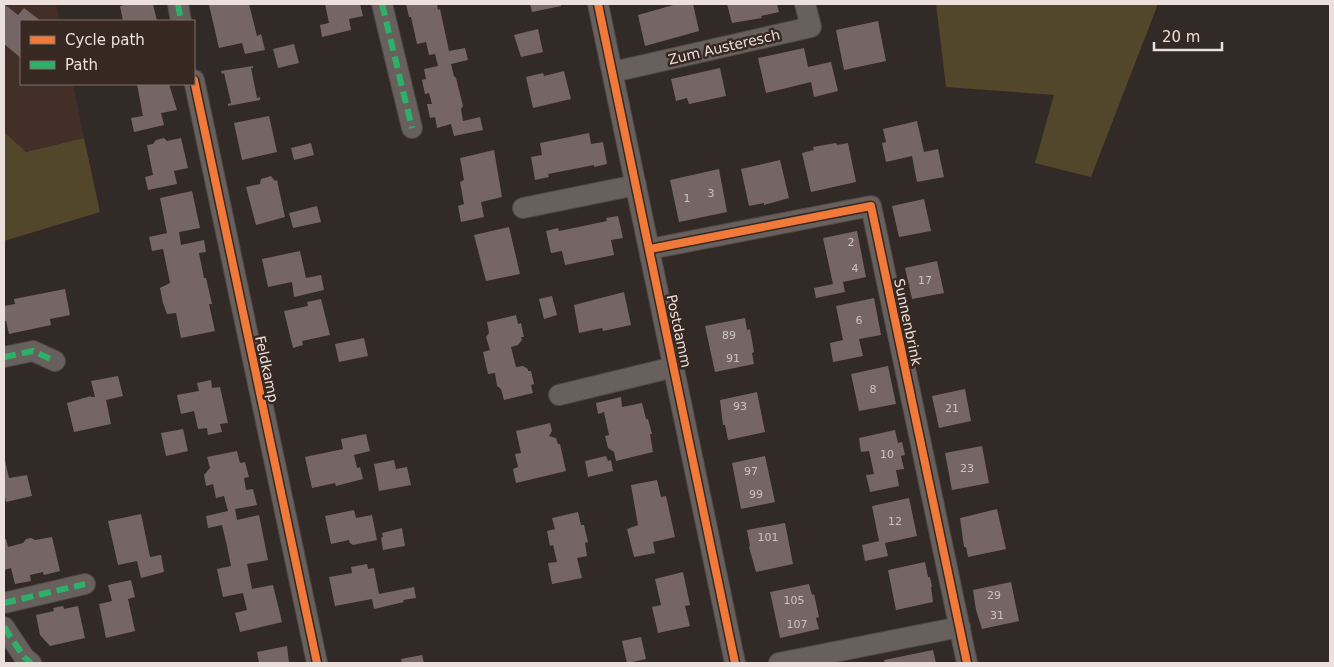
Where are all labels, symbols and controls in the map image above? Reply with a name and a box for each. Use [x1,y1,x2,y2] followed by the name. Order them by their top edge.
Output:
[20,20,195,85] legend
[1154,20,1222,52] scale bar
[667,26,781,68] street label: Zum Austeresch
[1162,28,1200,46] text: 20 m
[65,31,145,49] text: Cycle path
[65,56,98,74] text: Path
[708,187,715,200] house number: 3
[684,192,691,205] house number: 1
[848,236,855,249] house number: 2
[852,262,859,275] house number: 4
[918,274,932,287] house number: 17
[891,277,925,368] street label: Sunnenbrink
[663,293,695,369] street label: Postdamm
[856,314,863,327] house number: 6
[722,329,736,342] house number: 89
[252,334,282,404] street label: Feldkamp
[726,352,740,365] house number: 91
[870,383,877,396] house number: 8
[733,400,747,413] house number: 93
[945,402,959,415] house number: 21
[880,448,894,461] house number: 10
[960,462,974,475] house number: 23
[744,465,758,478] house number: 97
[749,488,763,501] house number: 99
[888,515,902,528] house number: 12
[758,531,779,544] house number: 101
[987,589,1001,602] house number: 29
[784,594,805,607] house number: 105
[990,609,1004,622] house number: 31
[787,618,808,631] house number: 107

